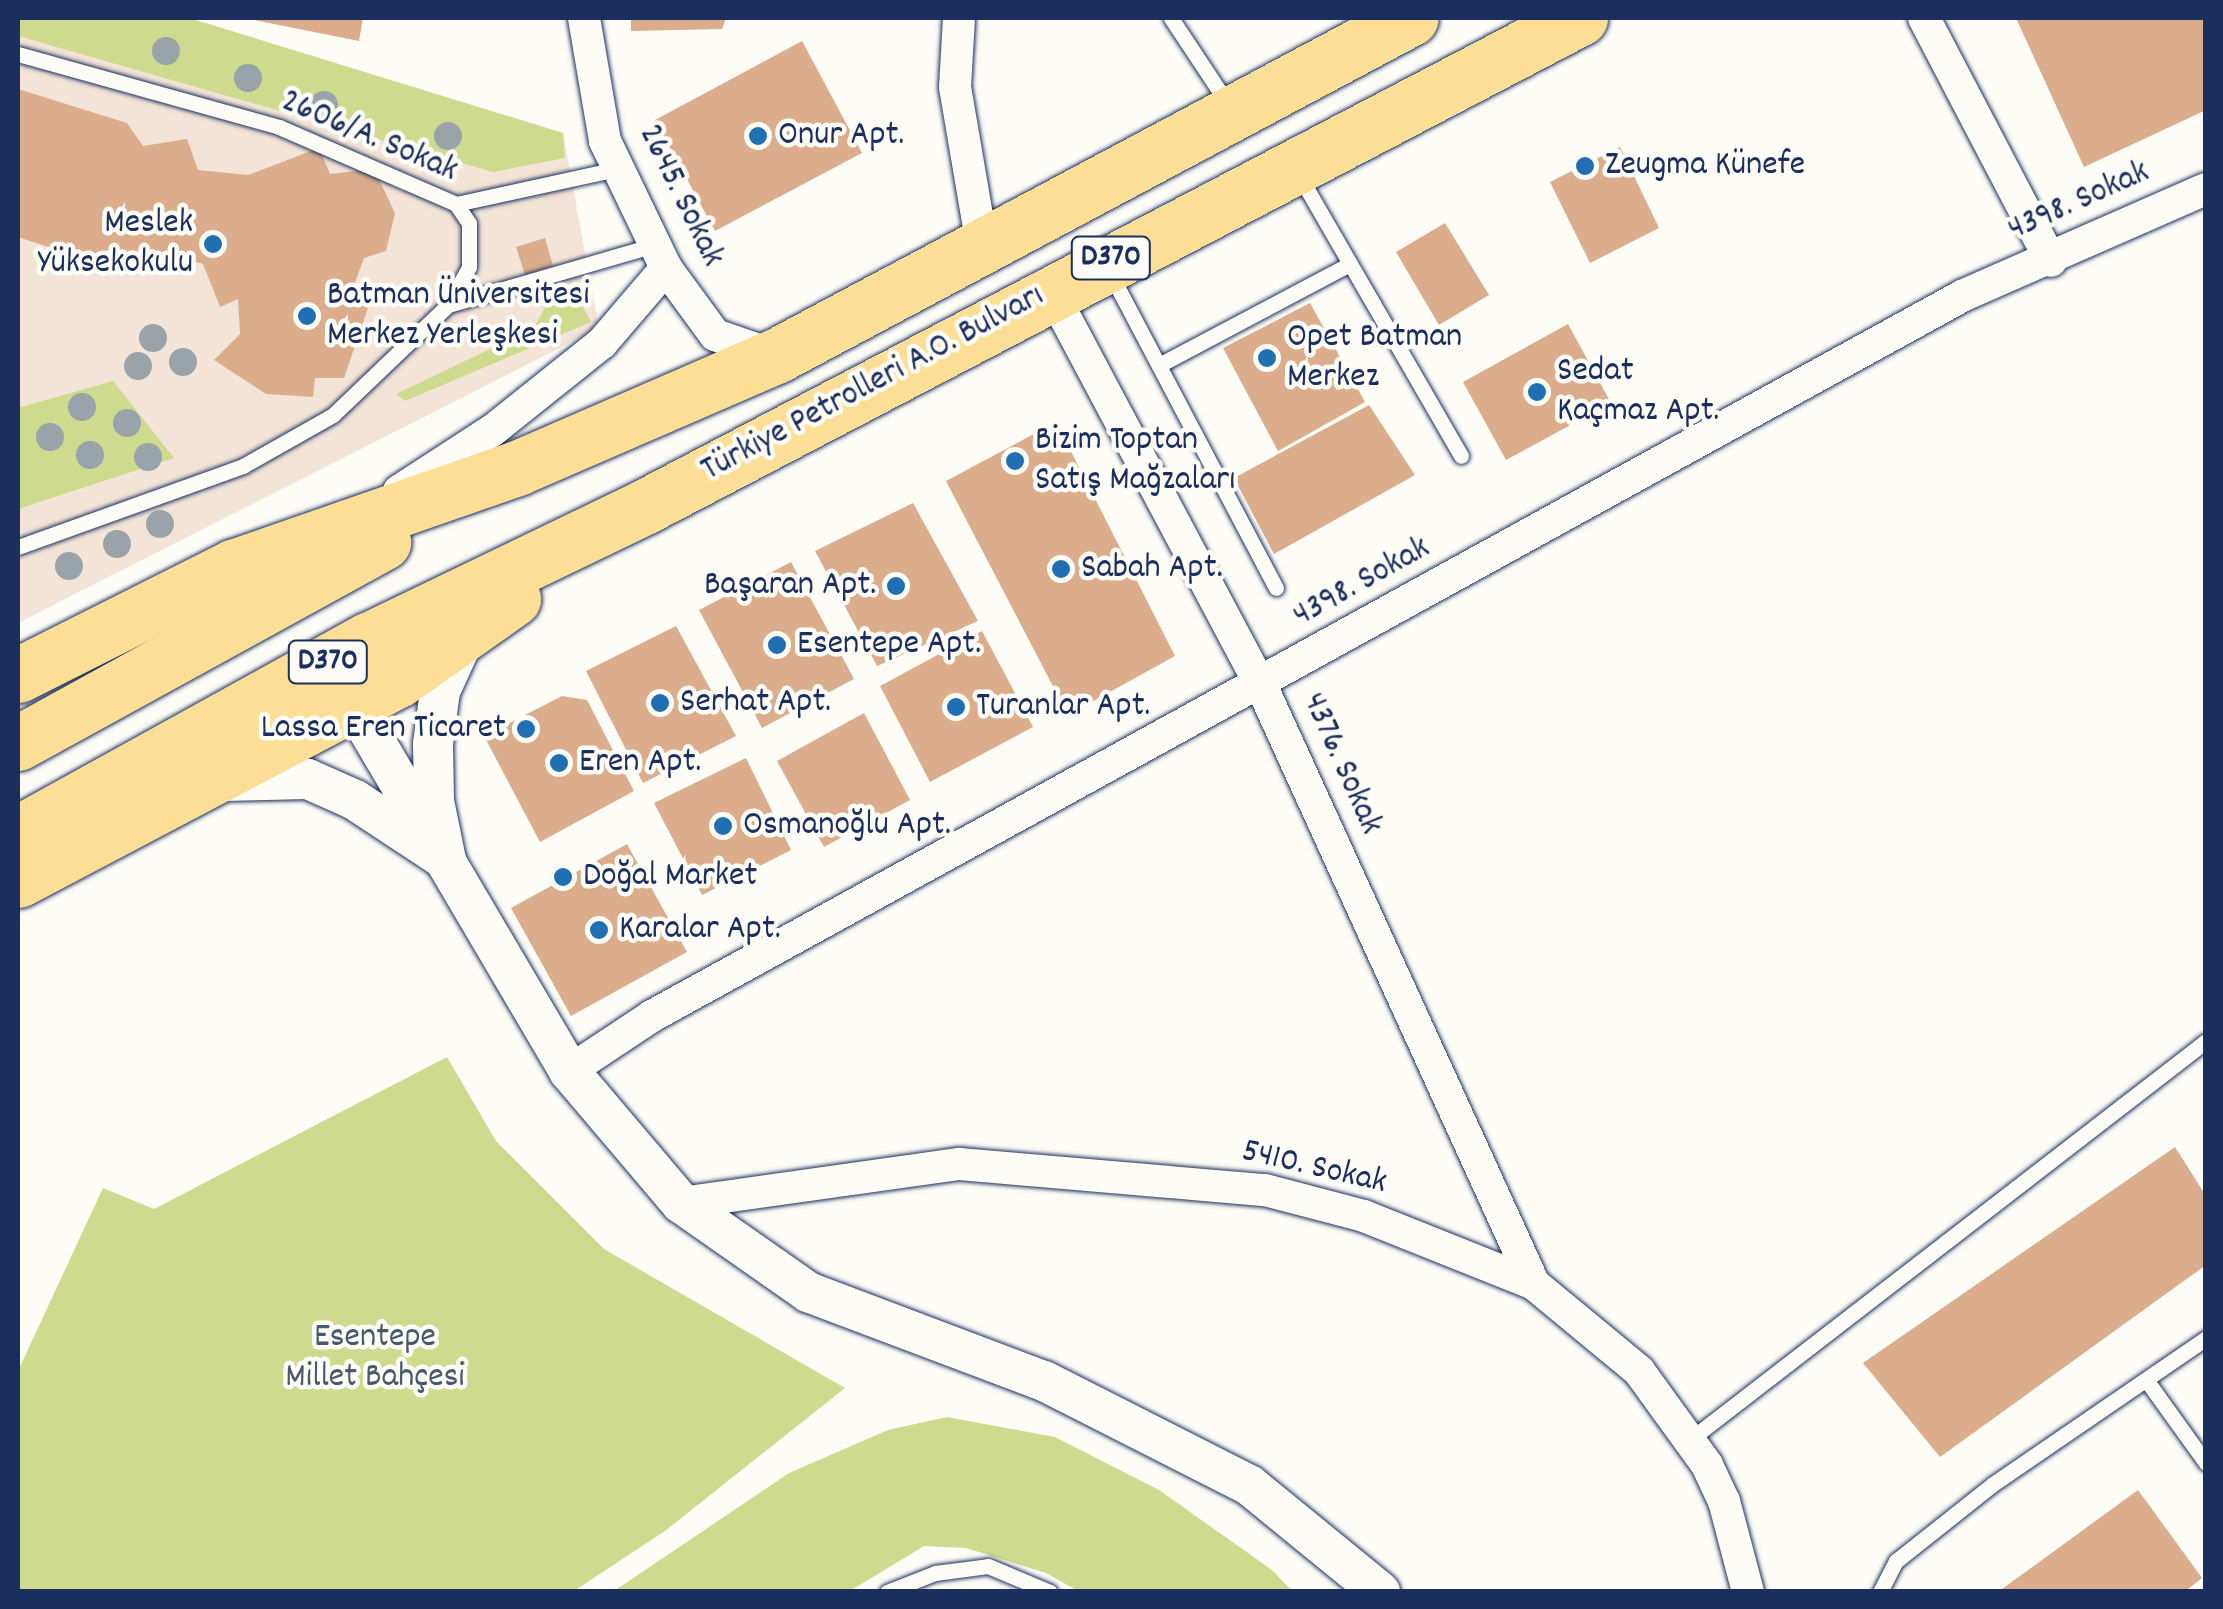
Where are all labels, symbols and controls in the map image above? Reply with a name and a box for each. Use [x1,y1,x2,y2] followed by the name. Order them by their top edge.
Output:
[274,81,464,193] street label: 2606/A. Sokak
[778,115,904,157] place label: Onur Apt.
[628,118,732,274] street label: 2645. Sokak
[747,125,769,147] marker: Onur Apt.
[1605,145,1805,187] place label: Zeugma Künefe
[2002,152,2156,252] street label: 4398. Sokak
[1574,155,1596,177] marker: Zeugma Künefe
[38,203,193,285] place label: Meslek Yüksekokulu
[1068,231,1154,285] road number: D370
[202,233,224,255] marker: Meslek Yüksekokulu
[327,275,590,357] place label: Batman Üniversitesi Merkez Yerleşkesi
[695,276,1051,492] street label: Türkiye Petrolleri A.O. Bulvarı
[296,305,318,327] marker: Batman Üniversitesi Merkez Yerleşkesi
[1287,317,1462,399] place label: Opet Batman Merkez
[1256,347,1278,369] marker: Opet Batman Merkez
[1557,351,1719,433] place label: Sedat Kaçmaz Apt.
[1526,381,1548,403] marker: Sedat Kaçmaz Apt.
[1035,420,1235,502] place label: Bizim Toptan Satış Mağzaları
[1004,450,1026,472] marker: Bizim Toptan Satış Mağzaları
[1286,528,1438,638] street label: 4398. Sokak
[1081,548,1222,590] place label: Sabah Apt.
[1050,558,1072,580] marker: Sabah Apt.
[704,565,876,607] place label: Başaran Apt.
[885,575,907,597] marker: Başaran Apt.
[797,624,981,666] place label: Esentepe Apt.
[766,634,788,656] marker: Esentepe Apt.
[286,635,370,689] road number: D370
[680,682,831,724] place label: Serhat Apt.
[976,686,1150,728] place label: Turanlar Apt.
[1291,687,1391,841] street label: 4376. Sokak
[649,692,671,714] marker: Serhat Apt.
[945,696,967,718] marker: Turanlar Apt.
[261,708,506,750] place label: Lassa Eren Ticaret
[515,718,537,740] marker: Lassa Eren Ticaret
[579,742,701,784] place label: Eren Apt.
[548,752,570,774] marker: Eren Apt.
[743,805,951,847] place label: Osmanoğlu Apt.
[712,815,734,837] marker: Osmanoğlu Apt.
[583,856,757,898] place label: Doğal Market
[552,866,574,888] marker: Doğal Market
[619,909,781,951] place label: Karalar Apt.
[588,919,610,941] marker: Karalar Apt.
[1237,1131,1391,1205] street label: 5410. Sokak
[285,1317,465,1399] park label: Esentepe Millet Bahçesi

